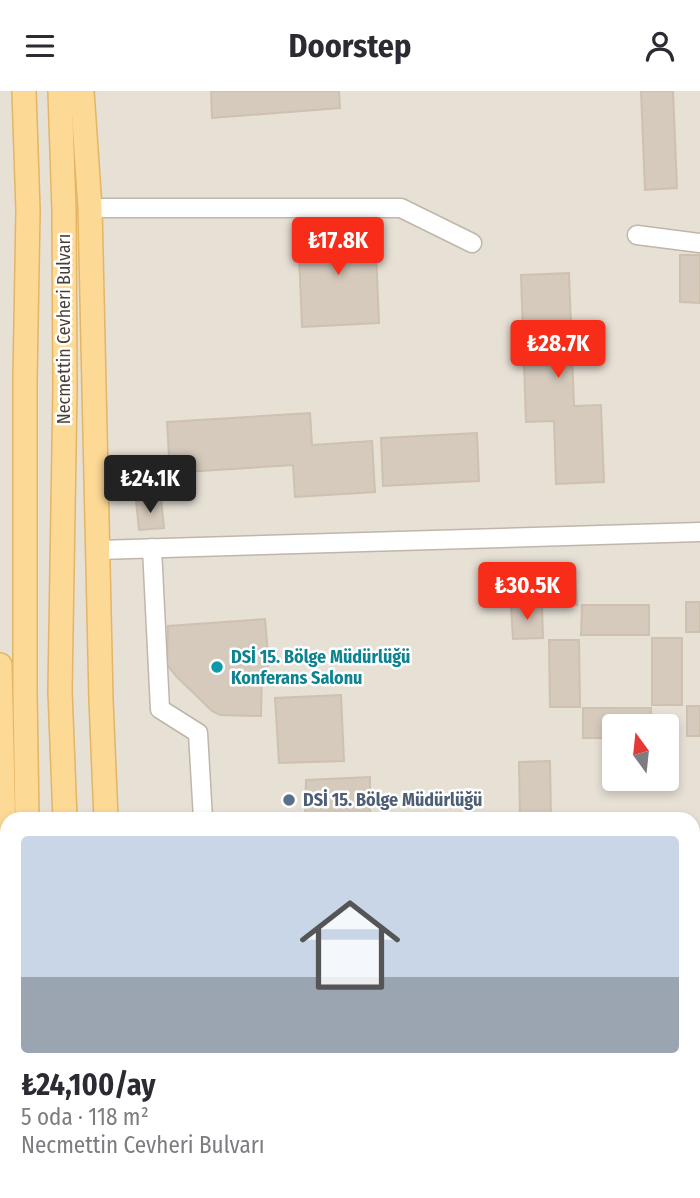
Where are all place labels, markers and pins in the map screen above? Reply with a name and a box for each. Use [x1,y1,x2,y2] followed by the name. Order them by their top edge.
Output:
[281,218,395,277] pin: ₺17.8K
[501,321,615,380] pin: ₺28.7K
[93,455,207,515] pin: ₺24.1K
[470,563,584,622] pin: ₺30.5K
[231,646,410,689] place label: DSİ 15. Bölge Müdürlüğü Konferans Salonu
[209,659,225,675] marker: DSİ 15. Bölge Müdürlüğü Konferans Salonu
[303,789,482,811] place label: DSİ 15. Bölge Müdürlüğü
[281,792,297,808] marker: DSİ 15. Bölge Müdürlüğü

